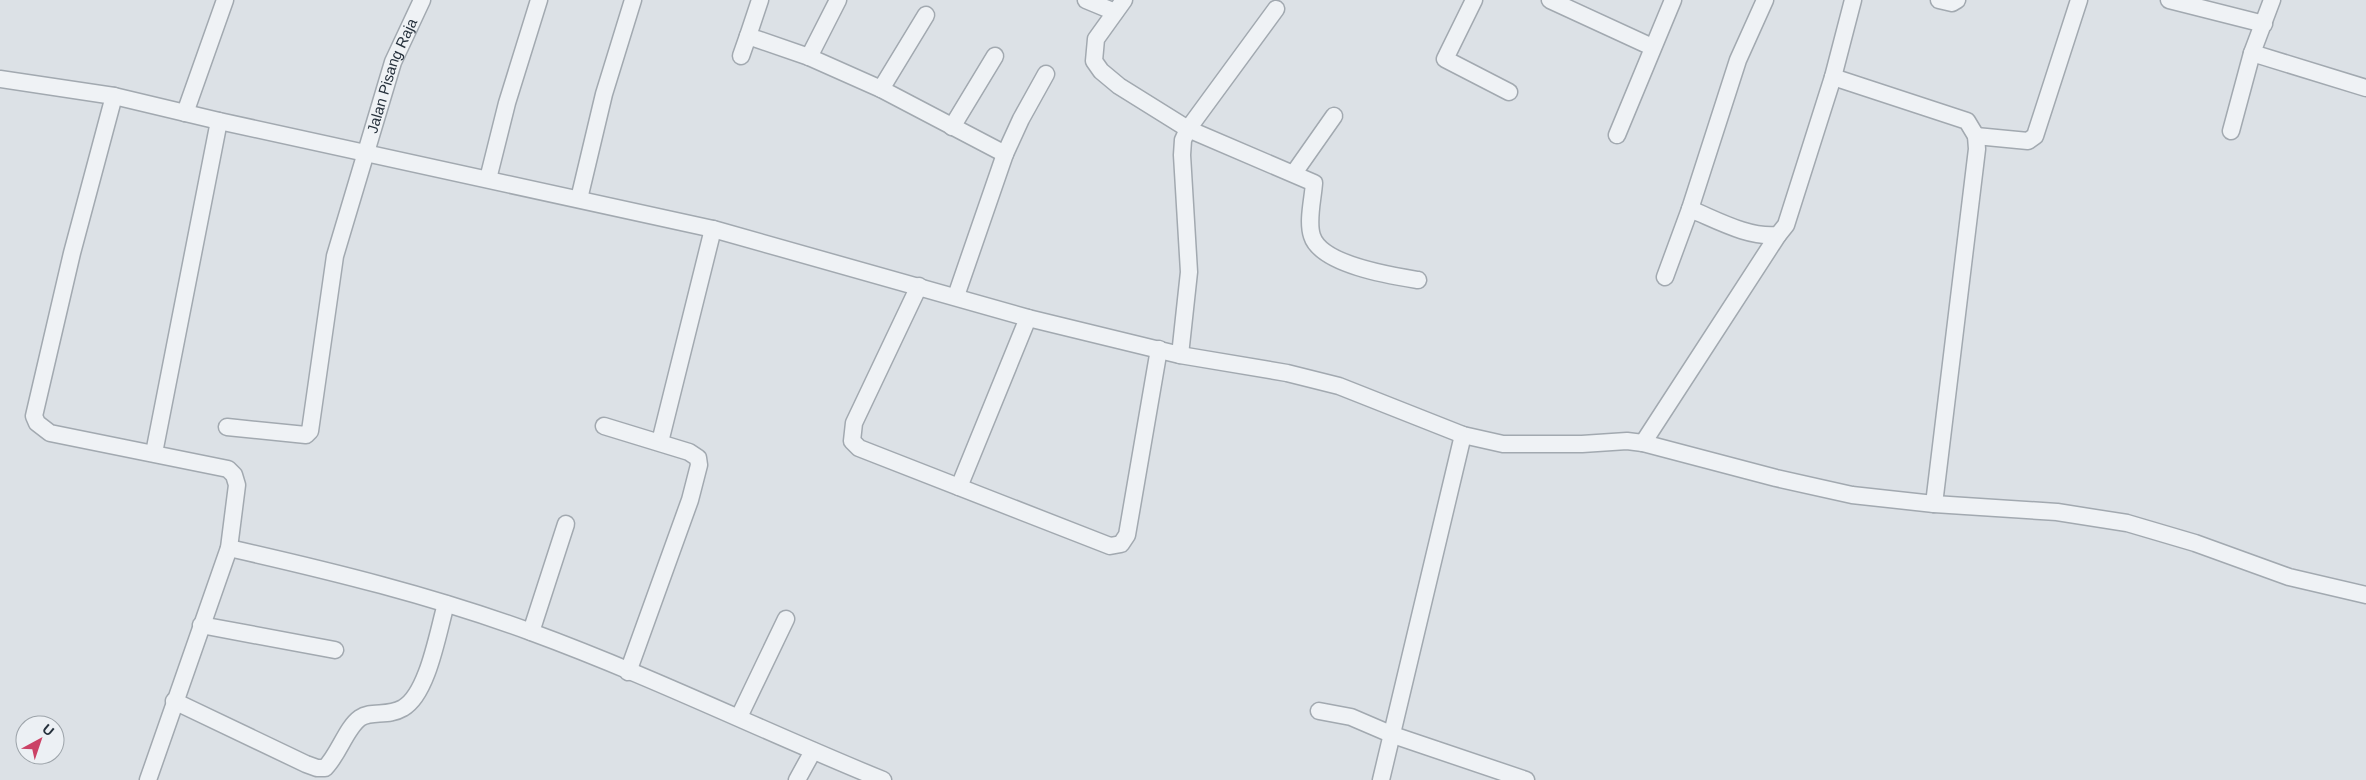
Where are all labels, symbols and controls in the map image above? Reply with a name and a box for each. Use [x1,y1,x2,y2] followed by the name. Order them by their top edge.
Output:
[363,15,421,135] street label: Jalan Pisang Raja
[15,715,65,765] north arrow
[39,721,57,739] text: U

